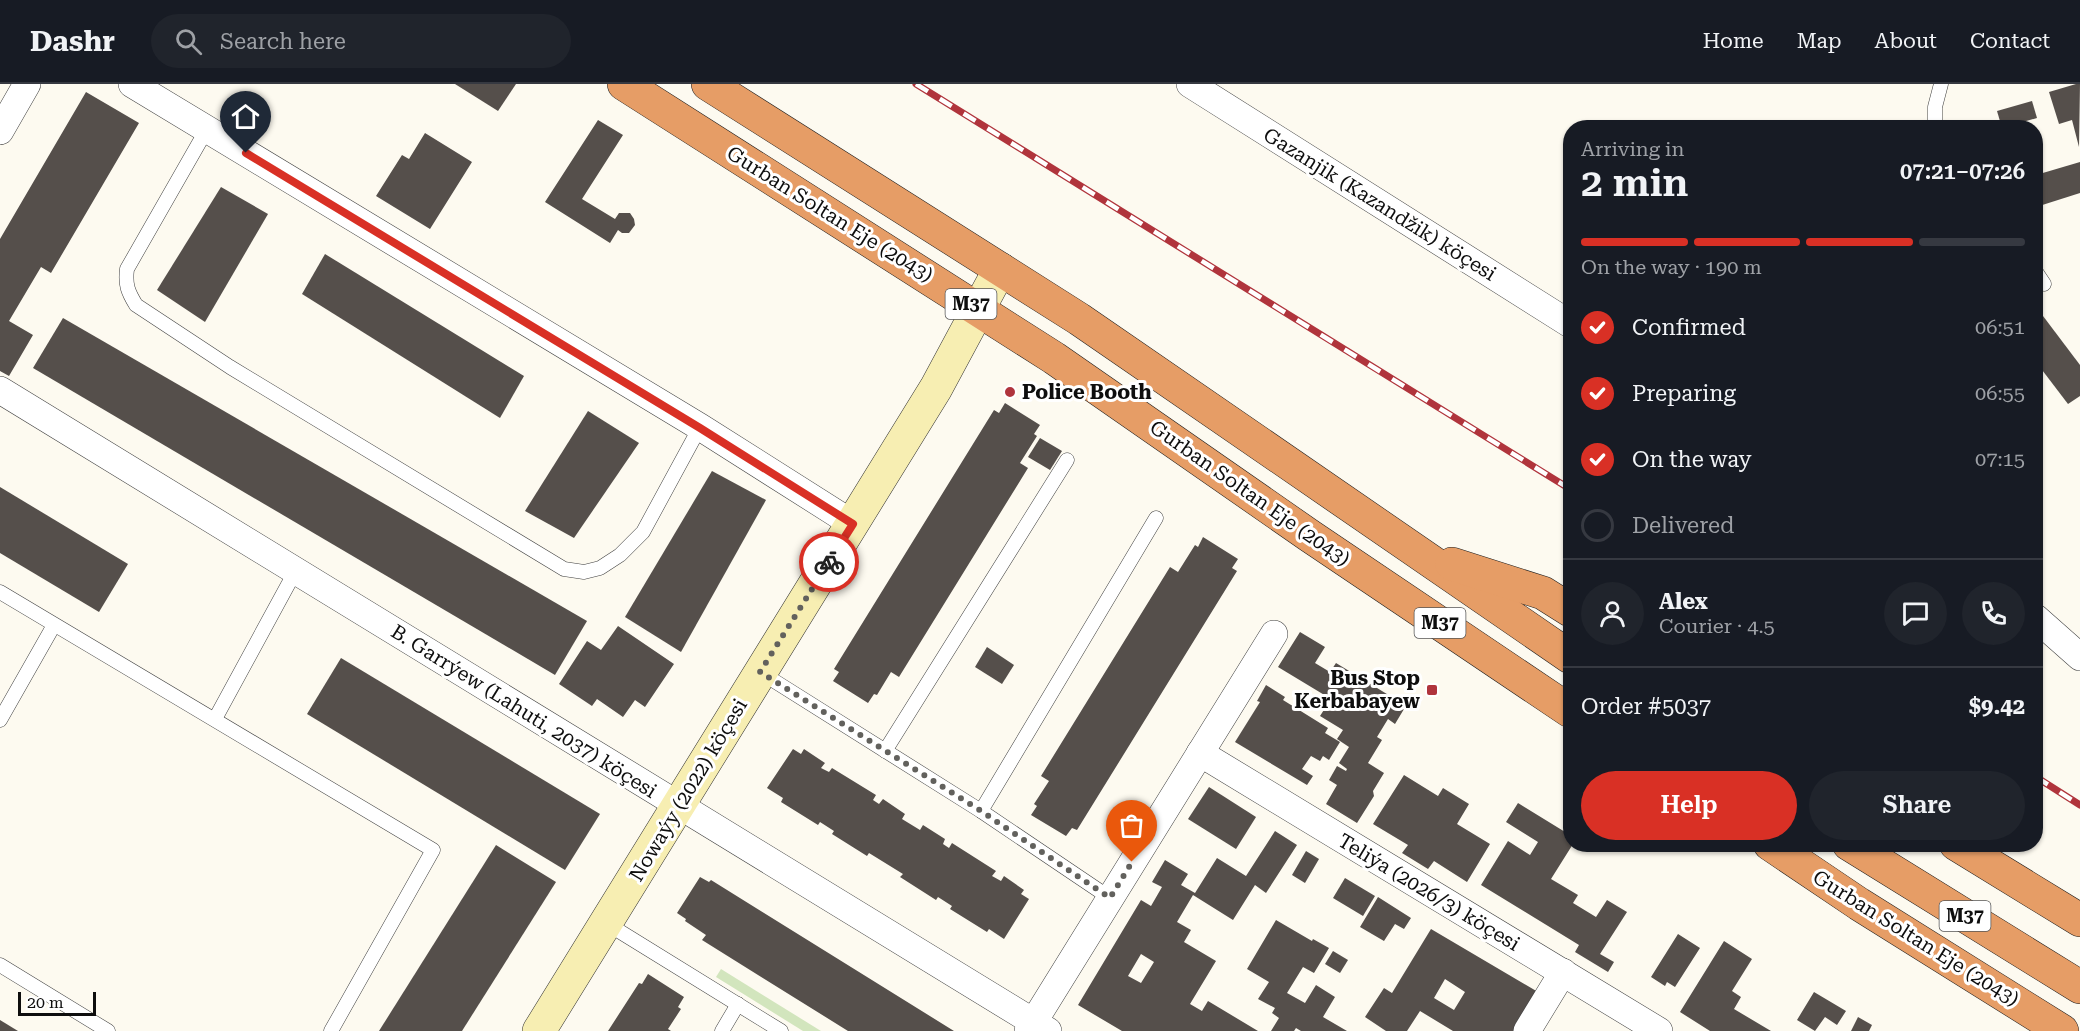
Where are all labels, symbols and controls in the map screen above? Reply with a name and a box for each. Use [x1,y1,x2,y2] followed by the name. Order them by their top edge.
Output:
[151,14,571,68] search box
[30,25,115,58] text: Dashr
[172,25,205,58] icon: search
[220,29,346,54] text: Search here
[1703,29,1764,53] text: Home
[1797,29,1842,53] text: Map
[1875,29,1937,53] text: About
[1970,29,2050,53] text: Contact
[220,91,271,153] pin
[229,100,262,133] icon: home
[1259,122,1501,286] street label: Gazanjik (Kazandžik) köçesi
[1581,137,1684,161] text: Arriving in
[723,141,937,287] street label: Gurban Soltan Eje (2043)
[1900,159,2025,184] text: 07:21–07:26
[1581,160,1688,206] text: 2 min
[1581,255,1762,279] text: On the way · 190 m
[946,289,996,319] road number: M37
[1581,311,1614,344] icon: check
[1632,315,1746,340] text: Confirmed
[1975,315,2025,339] text: 06:51
[1581,377,1614,410] icon: check
[1022,380,1152,404] place label: Police Booth
[1632,381,1736,406] text: Preparing
[1975,381,2025,405] text: 06:55
[1003,385,1017,399] marker: Police Booth
[1145,415,1355,571] street label: Gurban Soltan Eje (2043)
[1581,443,1614,476] icon: check
[1632,447,1752,472] text: On the way
[1975,447,2025,471] text: 07:15
[1632,513,1734,538] text: Delivered
[799,532,859,592] courier
[813,546,846,579] icon: bike
[1581,582,1644,645] button: person
[1884,582,1947,645] button: chat
[1962,582,2025,645] button: phone
[1659,589,1708,614] text: Alex
[1414,608,1466,638] road number: M37
[1659,614,1775,638] text: Courier · 4.5
[387,619,661,803] street label: B. Garrýew (Lahuti, 2037) köçesi
[1294,666,1421,713] place label: Bus Stop Kerbabayew
[1425,683,1439,697] marker: Bus Stop Kerbabayew
[624,694,752,886] street label: Nowaýy (2022) köçesi
[1581,694,1711,719] text: Order #5037
[1969,694,2025,719] text: $9.42
[1581,771,1797,840] button: Help
[1809,771,2025,840] button: Share
[1106,800,1157,862] pin
[1115,809,1148,842] icon: bag
[1334,828,1524,956] street label: Teliýa (2026/3) köçesi
[1809,865,2023,1011] street label: Gurban Soltan Eje (2043)
[1940,901,1990,931] road number: M37
[18,989,96,1016] scale bar
[27,993,64,1012] text: 20 m

